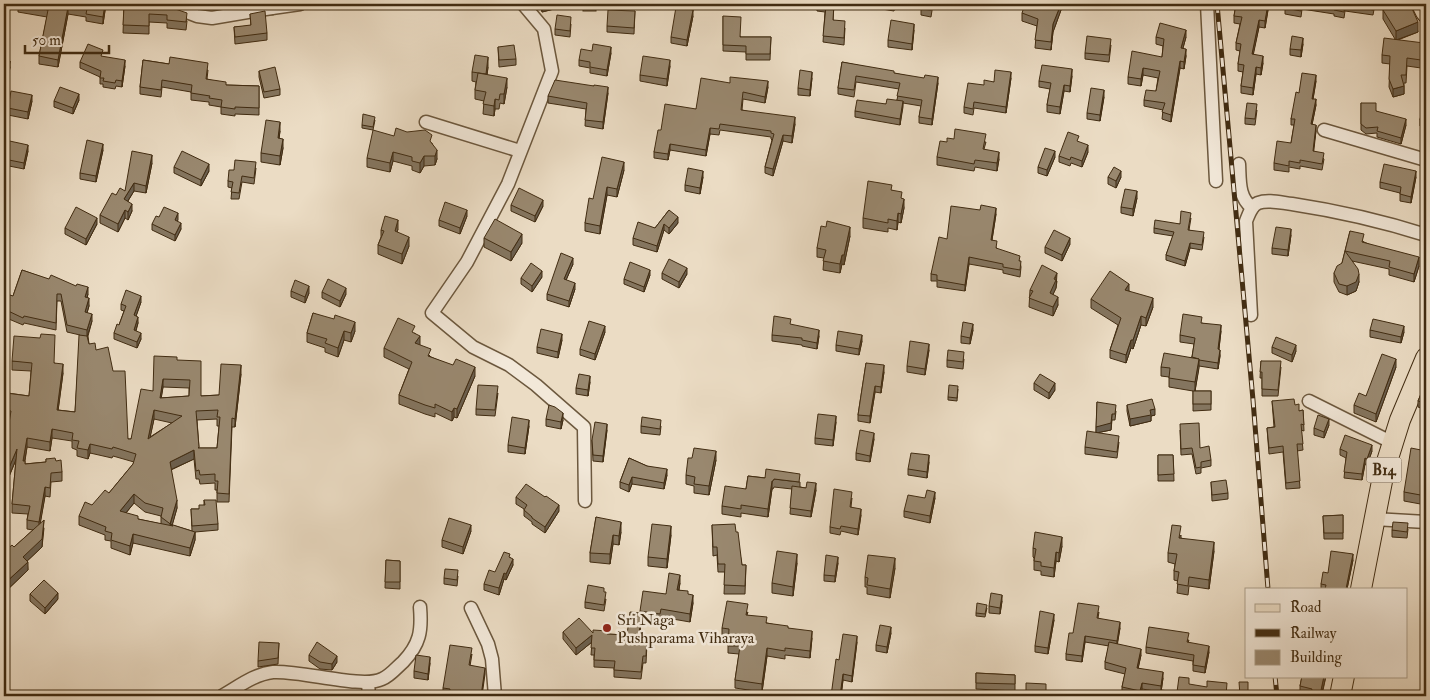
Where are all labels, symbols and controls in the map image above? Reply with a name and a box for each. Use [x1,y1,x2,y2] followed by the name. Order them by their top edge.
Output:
[25,22,109,54] scale bar
[32,31,61,50] text: 50 m
[1366,458,1402,482] road number: B14
[1245,588,1408,678] legend
[1290,598,1322,617] text: Road
[617,610,755,649] place label: Sri Naga Pushparama Viharaya
[601,622,613,634] marker: Sri Naga Pushparama Viharaya
[1290,624,1337,643] text: Railway
[1290,648,1342,667] text: Building

